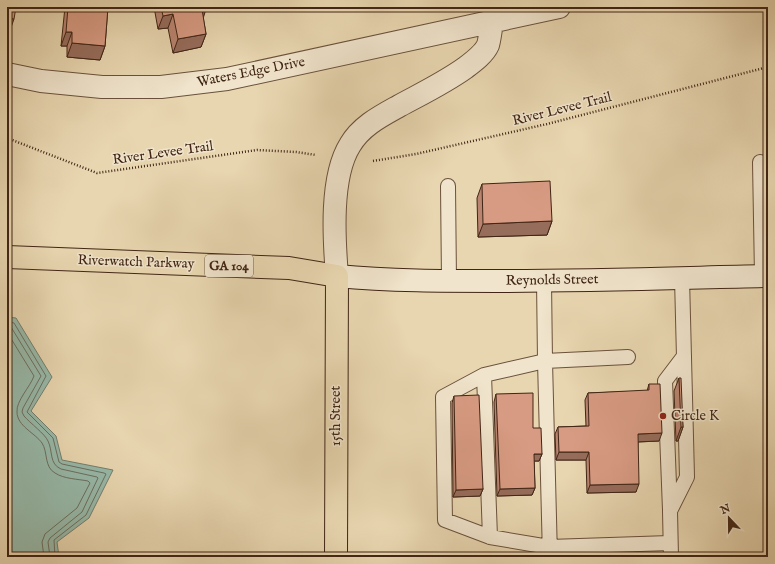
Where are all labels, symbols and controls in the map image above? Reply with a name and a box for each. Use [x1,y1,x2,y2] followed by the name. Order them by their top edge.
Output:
[195,53,307,91] street label: Waters Edge Drive
[511,88,614,130] street label: River Levee Trail
[112,137,215,169] street label: River Levee Trail
[77,251,195,273] street label: Riverwatch Parkway
[205,255,253,277] road number: GA 104
[505,270,599,290] street label: Reynolds Street
[327,386,345,446] street label: 15th Street
[671,407,720,425] place label: Circle K
[658,411,668,421] marker: Circle K
[709,498,749,538] north arrow
[718,501,733,518] text: N

